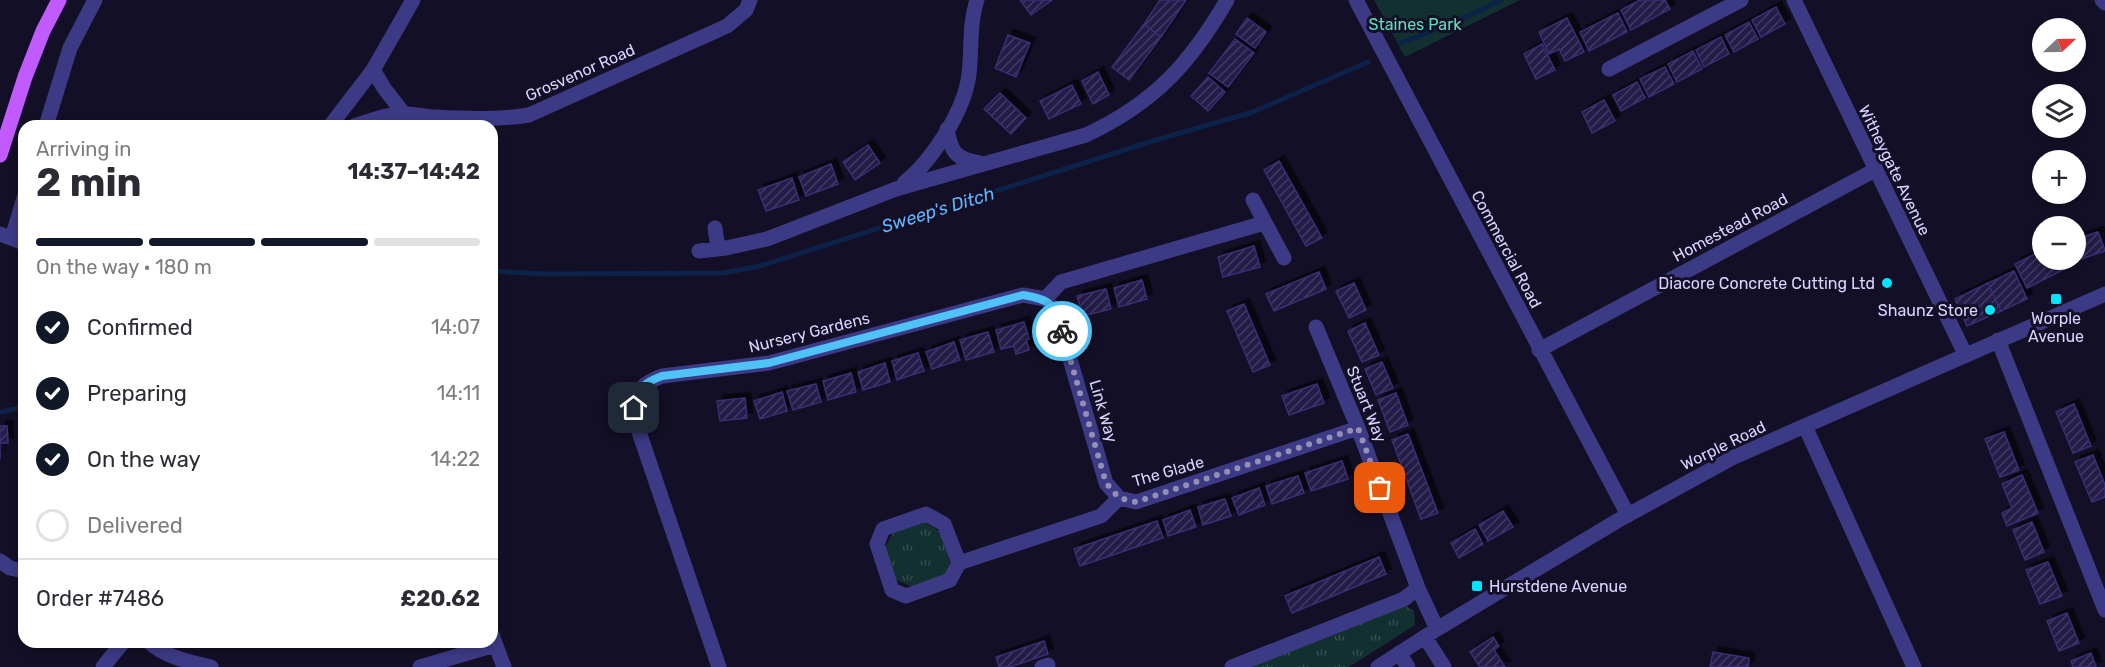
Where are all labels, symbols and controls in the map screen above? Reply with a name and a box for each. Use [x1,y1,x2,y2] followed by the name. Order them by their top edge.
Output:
[1369,15,1462,34] park label: Staines Park
[2032,18,2086,72] north arrow
[2032,18,2086,270] map controls
[523,40,638,105] street label: Grosvenor Road
[2032,84,2086,138] button: layers
[1855,102,1934,239] street label: Witheygate Avenue
[36,137,131,161] text: Arriving in
[2032,150,2086,204] button: +
[348,158,480,185] text: 14:37–14:42
[36,160,142,206] text: 2 min
[879,182,997,238] water label: Sweep's Ditch
[1468,187,1546,311] street label: Commercial Road
[1670,189,1791,266] street label: Homestead Road
[2032,216,2086,270] button: −
[36,255,212,279] text: On the way · 180 m
[1658,274,1875,293] place label: Diacore Concrete Cutting Ltd
[1880,276,1894,290] marker: Diacore Concrete Cutting Ltd
[2049,292,2063,306] marker: Worple Avenue
[1032,301,1092,361] courier
[1878,301,1978,320] place label: Shaunz Store
[1983,303,1997,317] marker: Shaunz Store
[746,308,872,357] street label: Nursery Gardens
[2028,309,2084,346] place label: Worple Avenue
[36,311,69,344] icon: check
[87,314,193,341] text: Confirmed
[431,315,480,339] text: 14:07
[1046,315,1079,348] icon: bike
[1343,363,1391,445] street label: Stuart Way
[36,377,69,410] icon: check
[1086,378,1122,445] street label: Link Way
[87,380,187,407] text: Preparing
[437,381,480,405] text: 14:11
[608,382,659,433] pin
[617,391,650,424] icon: home
[1678,417,1769,474] street label: Worple Road
[36,443,69,476] icon: check
[87,446,201,473] text: On the way
[430,447,480,471] text: 14:22
[1130,452,1206,491] street label: The Glade
[1354,462,1405,513] pin
[1363,471,1396,504] icon: bag
[87,512,183,539] text: Delivered
[1489,577,1627,596] place label: Hurstdene Avenue
[1470,579,1484,593] marker: Hurstdene Avenue
[36,585,164,612] text: Order #7486
[400,585,480,612] text: £20.62

